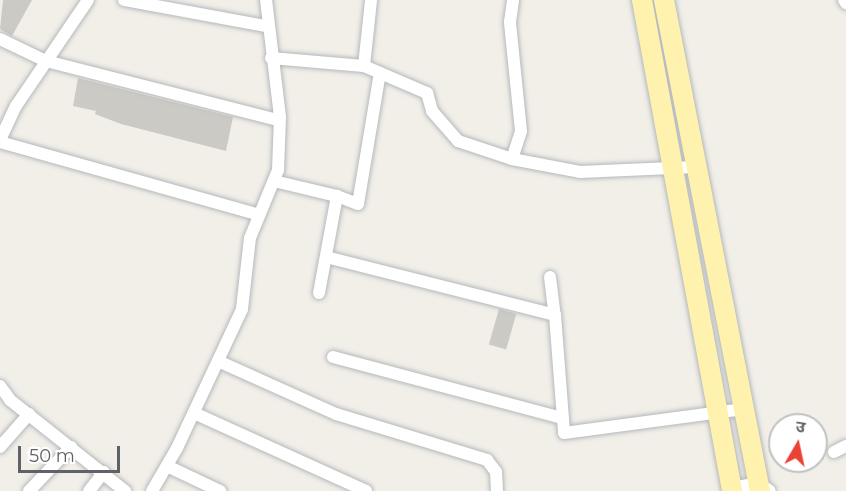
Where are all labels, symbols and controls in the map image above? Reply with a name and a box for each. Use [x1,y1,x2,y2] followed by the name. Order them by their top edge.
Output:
[768,413,828,473] north arrow
[794,417,807,437] text: उ
[21,434,123,472] scale bar
[29,445,75,467] text: 50 m

